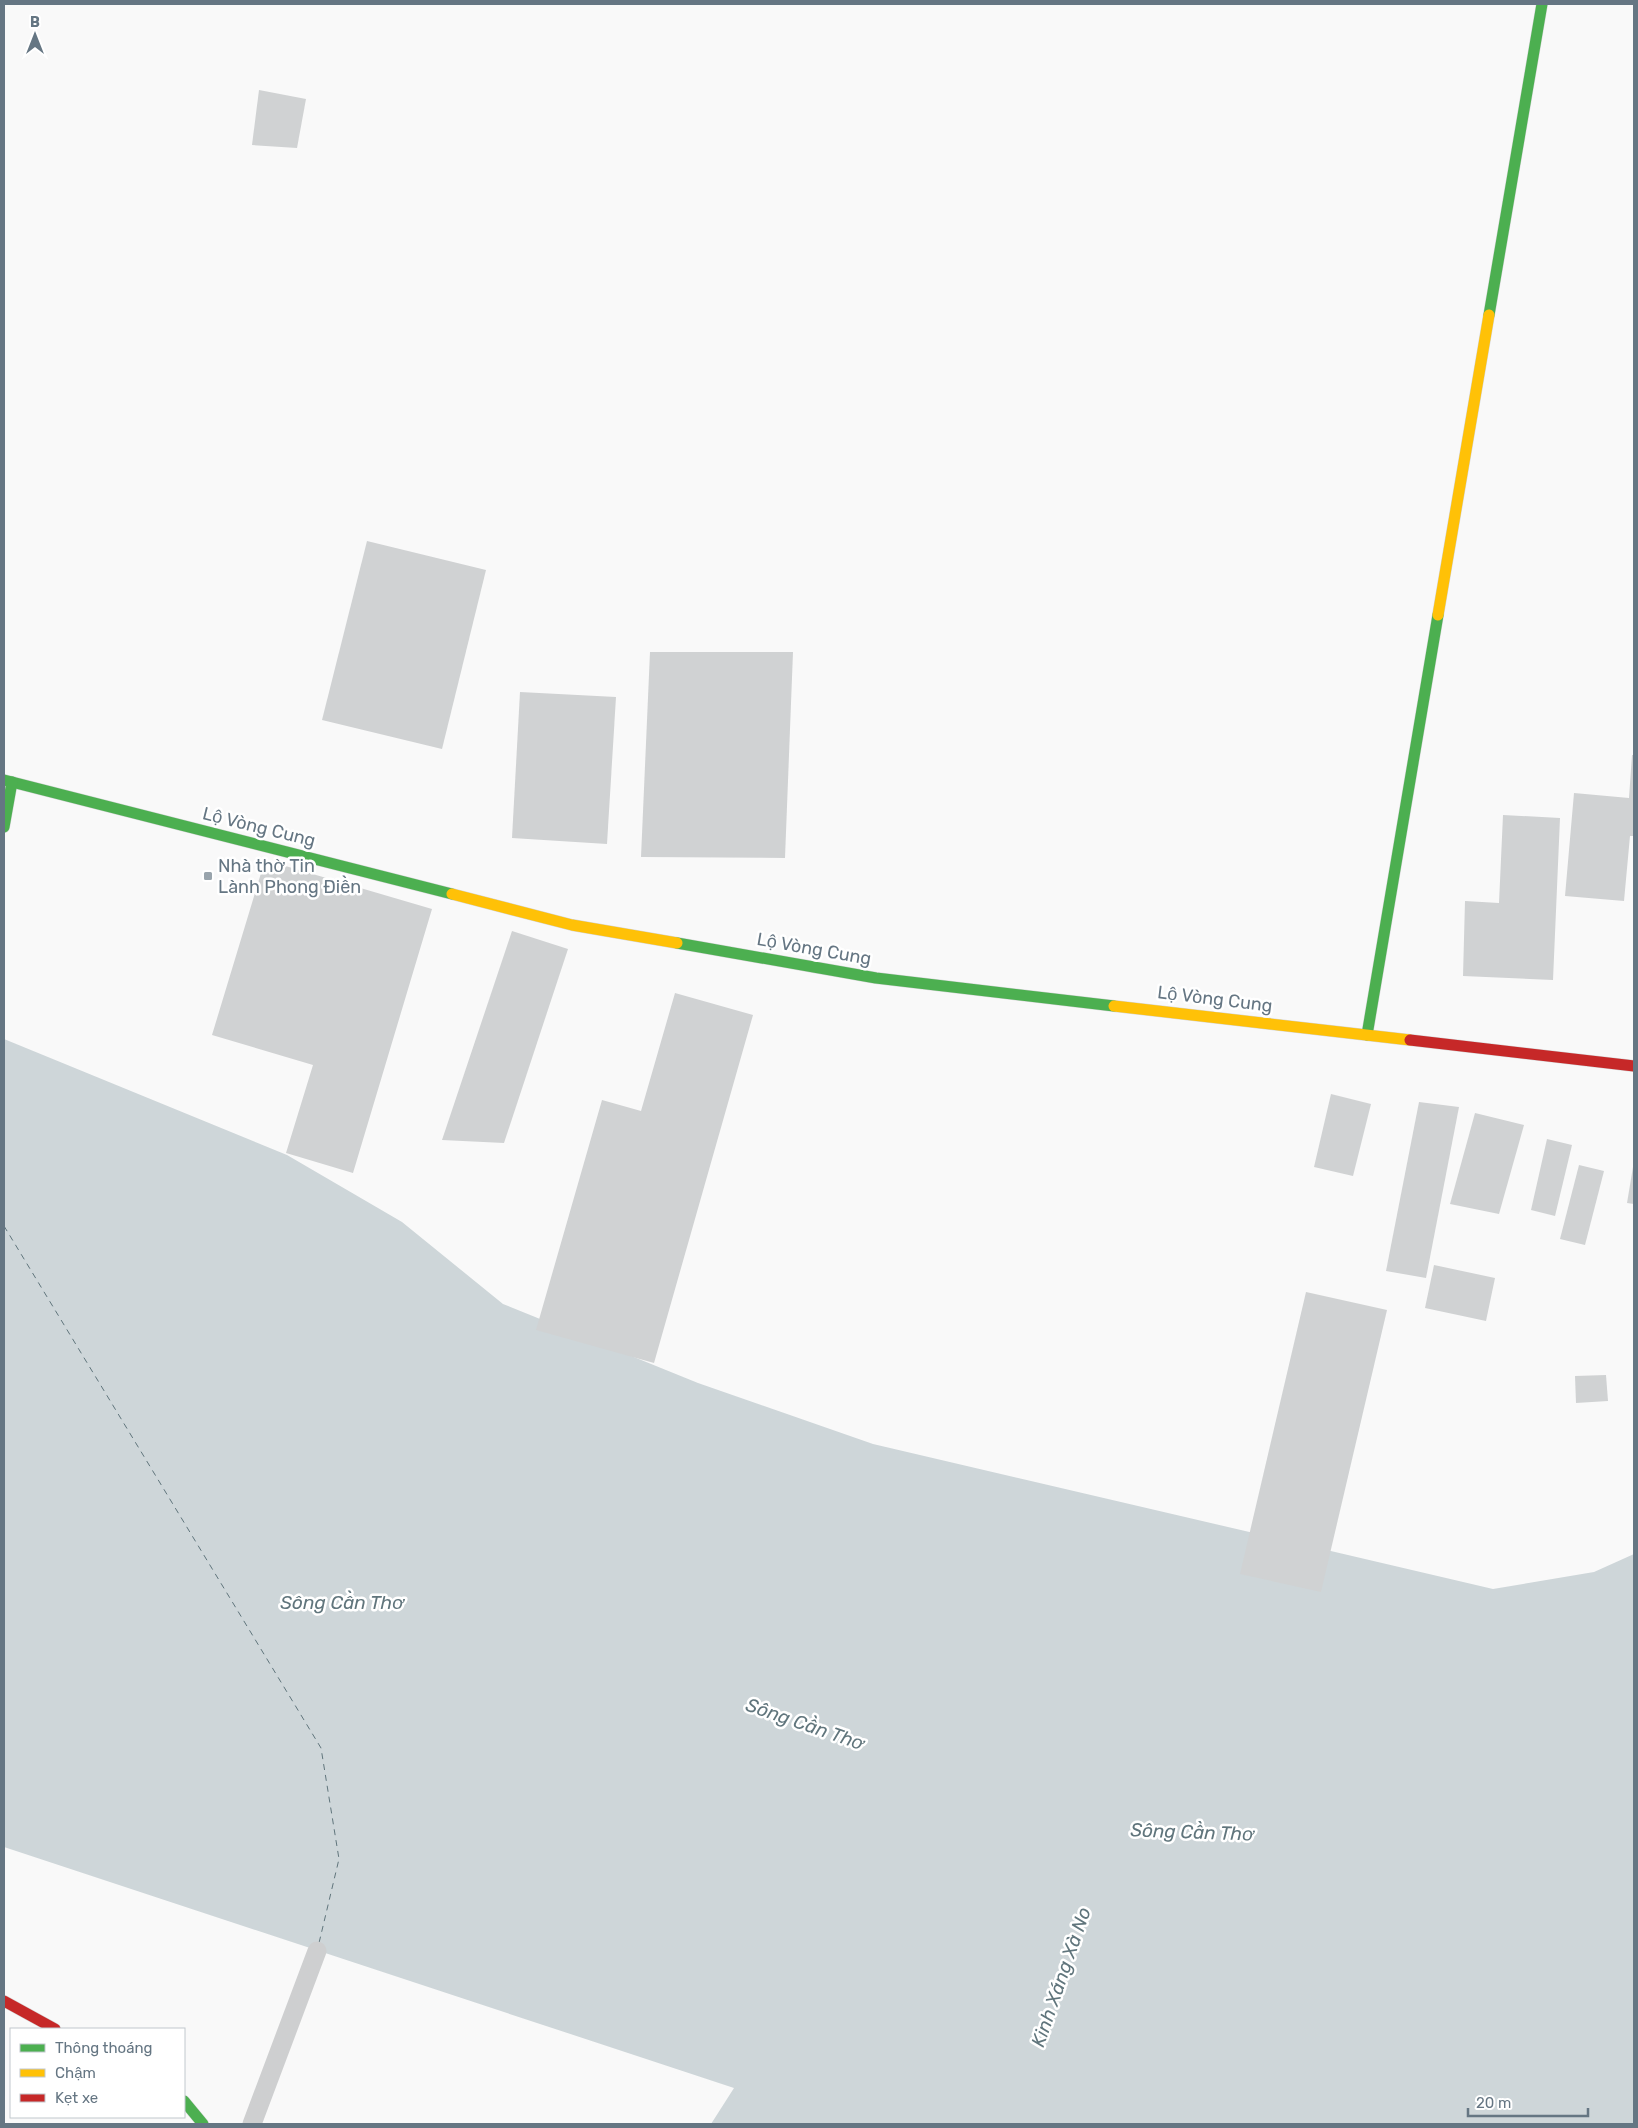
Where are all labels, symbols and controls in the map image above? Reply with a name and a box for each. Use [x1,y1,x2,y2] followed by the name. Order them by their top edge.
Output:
[10,10,60,60] north arrow
[30,14,40,31] text: B
[200,802,318,852] street label: Lộ Vòng Cung
[218,855,361,898] place label: Nhà thờ Tin Lành Phong Điền
[202,870,214,882] marker: Nhà thờ Tin Lành Phong Điền
[755,928,873,970] street label: Lộ Vòng Cung
[1156,981,1274,1017] street label: Lộ Vòng Cung
[280,1590,405,1614] water label: Sông Cần Thơ
[743,1693,868,1755] water label: Sông Cần Thơ
[1130,1818,1256,1846] water label: Sông Cần Thơ
[1026,1904,1096,2050] water label: Kinh Xáng Xà No
[10,2028,185,2118] legend
[55,2039,152,2057] text: Thông thoáng
[55,2064,96,2082] text: Chậm
[1468,2086,1588,2118] scale bar
[55,2089,98,2107] text: Kẹt xe
[1476,2094,1511,2112] text: 20 m

